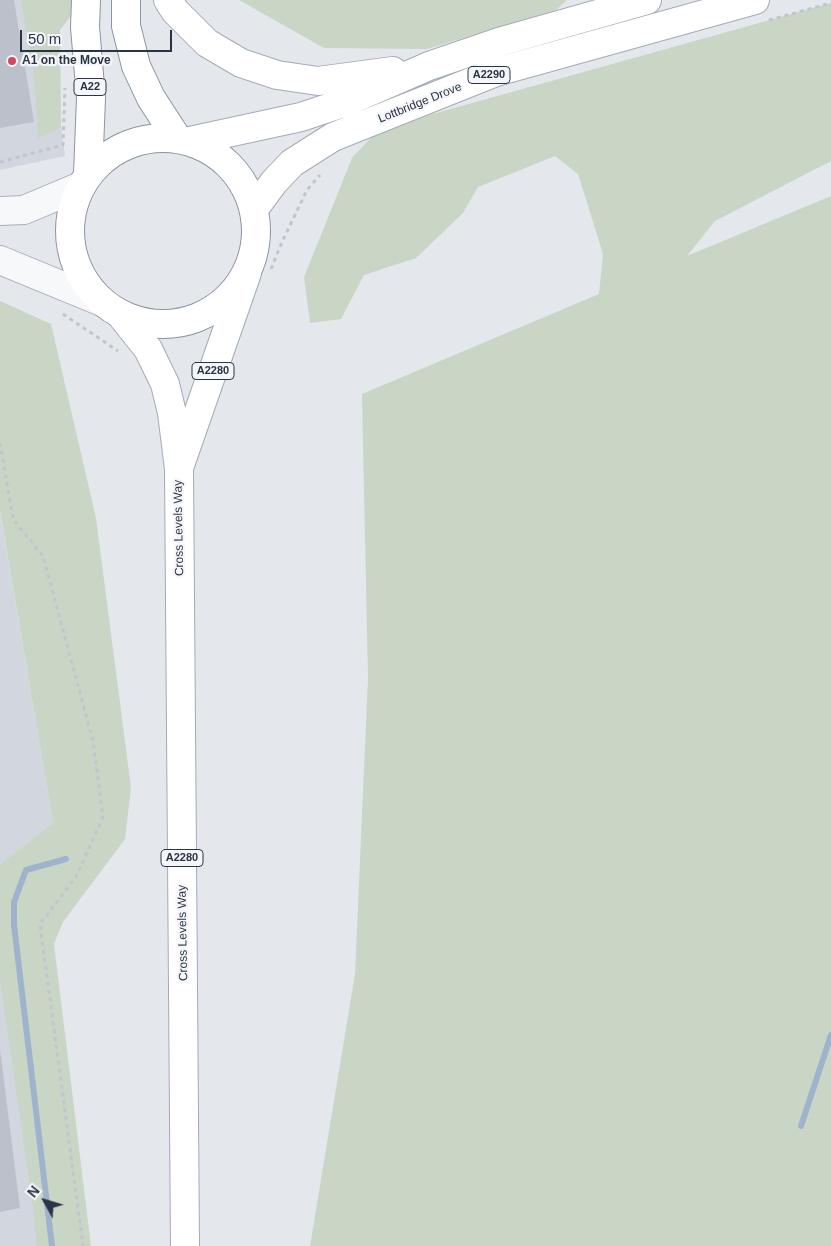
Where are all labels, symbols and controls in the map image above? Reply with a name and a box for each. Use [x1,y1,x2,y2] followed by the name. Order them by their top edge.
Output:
[22,20,175,52] scale bar
[28,30,61,47] text: 50 m
[22,54,111,68] place label: A1 on the Move
[6,55,18,67] marker: A1 on the Move
[468,66,510,84] road number: A2290
[74,78,106,95] road number: A22
[376,80,464,126] street label: Lottbridge Drove
[192,362,234,380] road number: A2280
[171,480,187,576] street label: Cross Levels Way
[161,850,203,866] road number: A2280
[175,885,191,981] street label: Cross Levels Way
[20,1176,70,1226] north arrow
[24,1183,43,1201] text: N

